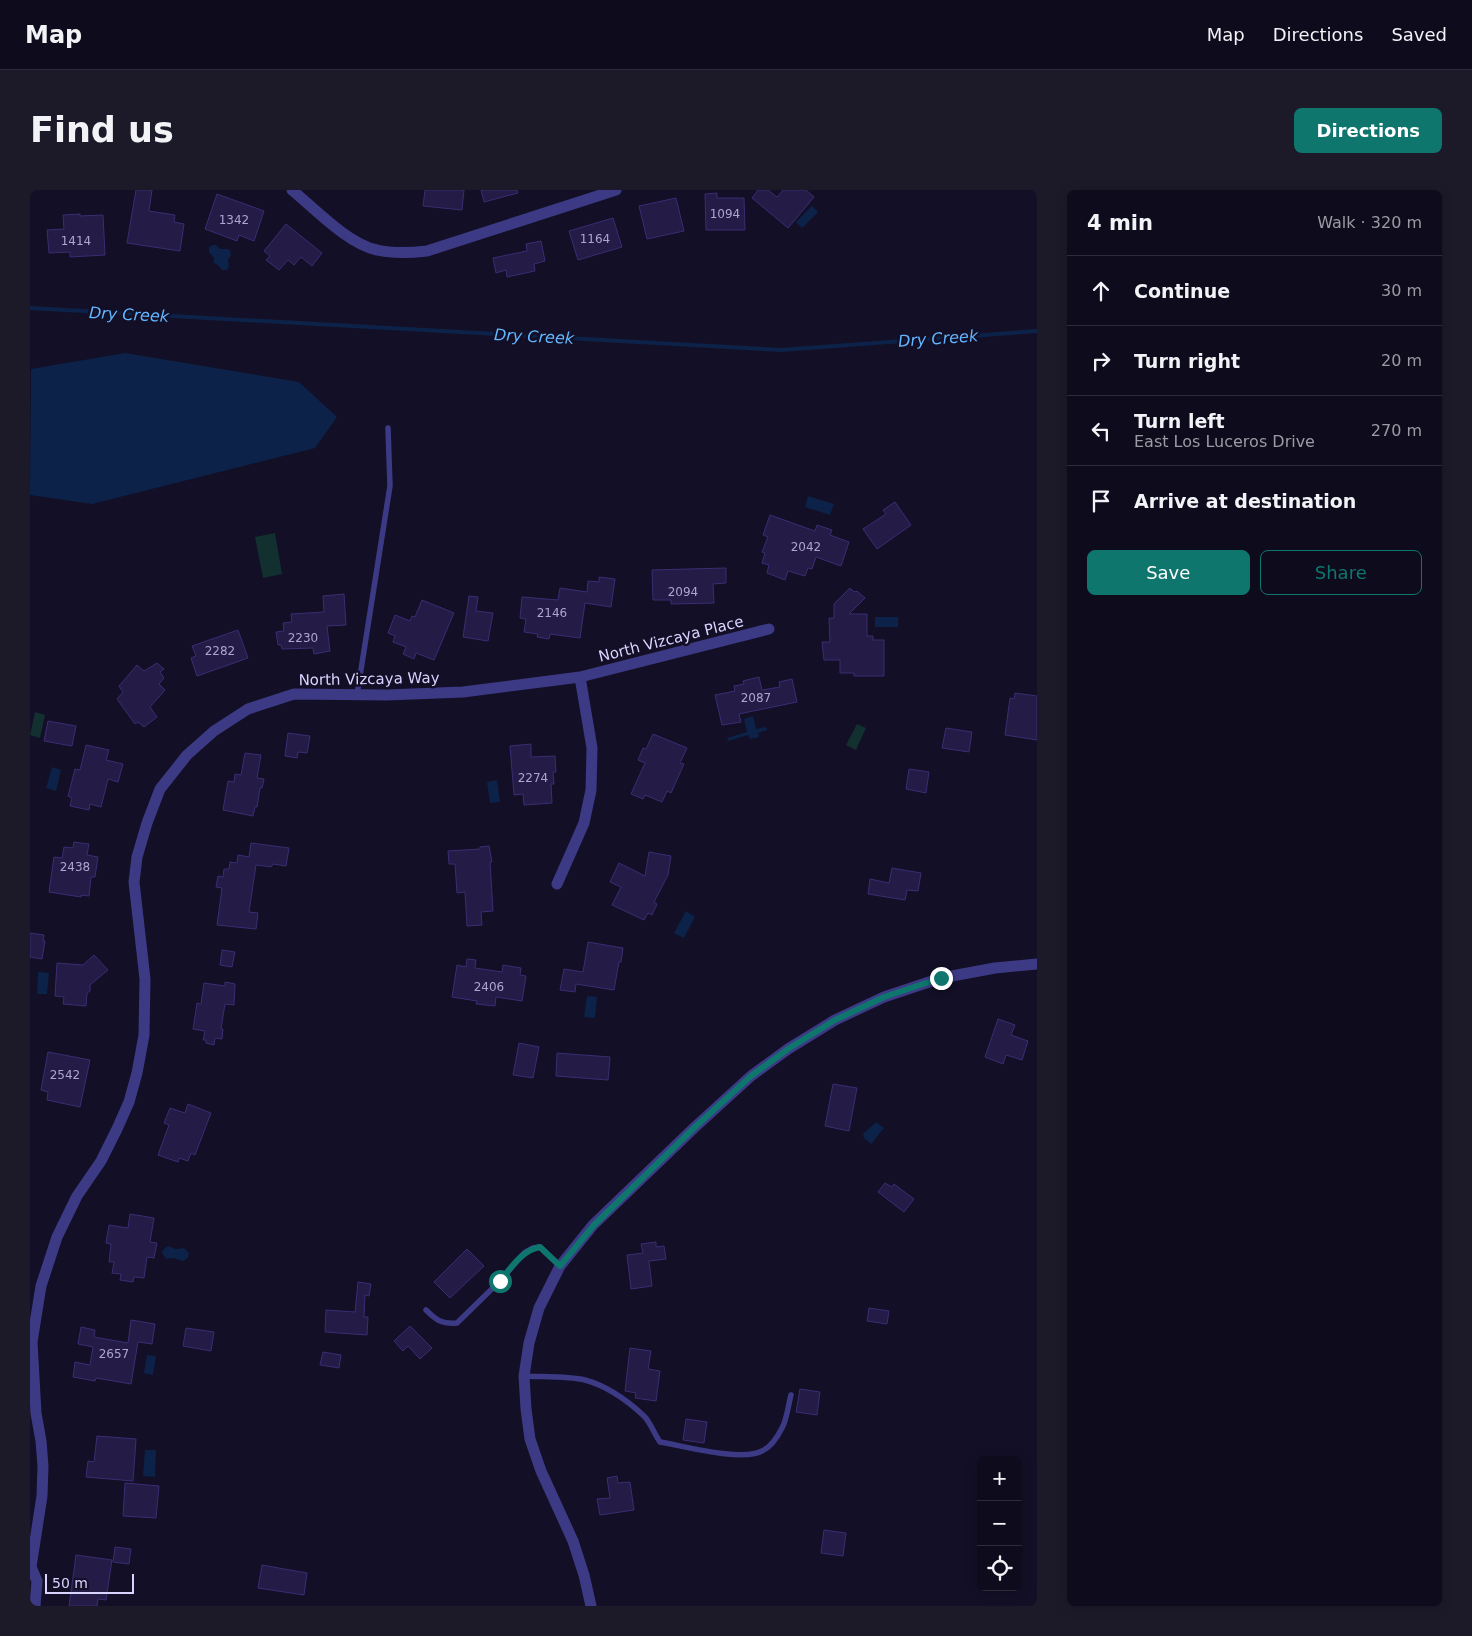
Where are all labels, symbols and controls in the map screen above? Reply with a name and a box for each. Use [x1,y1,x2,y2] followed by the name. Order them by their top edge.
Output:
[25,21,82,49] text: Map
[1207,24,1245,45] text: Map
[1273,24,1363,45] text: Directions
[1391,24,1447,45] text: Saved
[1294,108,1442,153] button: Directions
[30,110,174,150] text: Find us
[710,207,740,221] house number: 1094
[1087,211,1153,235] text: 4 min
[219,213,249,227] house number: 1342
[1317,213,1422,232] text: Walk · 320 m
[580,232,610,246] house number: 1164
[61,234,91,248] house number: 1414
[1087,277,1115,305] icon: ahead
[1134,280,1230,302] text: Continue
[1381,281,1422,300] text: 30 m
[88,303,170,326] water label: Dry Creek
[493,325,575,348] water label: Dry Creek
[897,326,979,351] water label: Dry Creek
[1087,347,1115,375] icon: right
[1134,350,1240,372] text: Turn right
[1381,351,1422,370] text: 20 m
[1134,410,1225,432] text: Turn left
[1087,417,1115,445] icon: left
[1371,421,1422,440] text: 270 m
[1134,432,1315,451] text: East Los Luceros Drive
[1087,487,1115,515] icon: arrive
[1134,490,1356,512] text: Arrive at destination
[791,540,821,554] house number: 2042
[1087,550,1250,595] button: Save
[1260,550,1422,595] button: Share
[668,585,698,599] house number: 2094
[537,606,567,620] house number: 2146
[597,612,745,666] street label: North Vizcaya Place
[288,631,318,645] house number: 2230
[205,644,235,658] house number: 2282
[298,669,440,689] street label: North Vizcaya Way
[741,691,771,705] house number: 2087
[518,771,548,785] house number: 2274
[60,860,90,874] house number: 2438
[930,967,953,990] route end
[474,980,504,994] house number: 2406
[50,1068,80,1082] house number: 2542
[489,1270,512,1293] route start
[99,1347,129,1361] house number: 2657
[977,1456,1022,1591] map controls
[977,1456,1022,1501] button: +
[977,1501,1022,1546] button: −
[977,1546,1022,1591] button: locate
[45,1571,134,1594] scale bar
[52,1575,88,1591] text: 50 m

